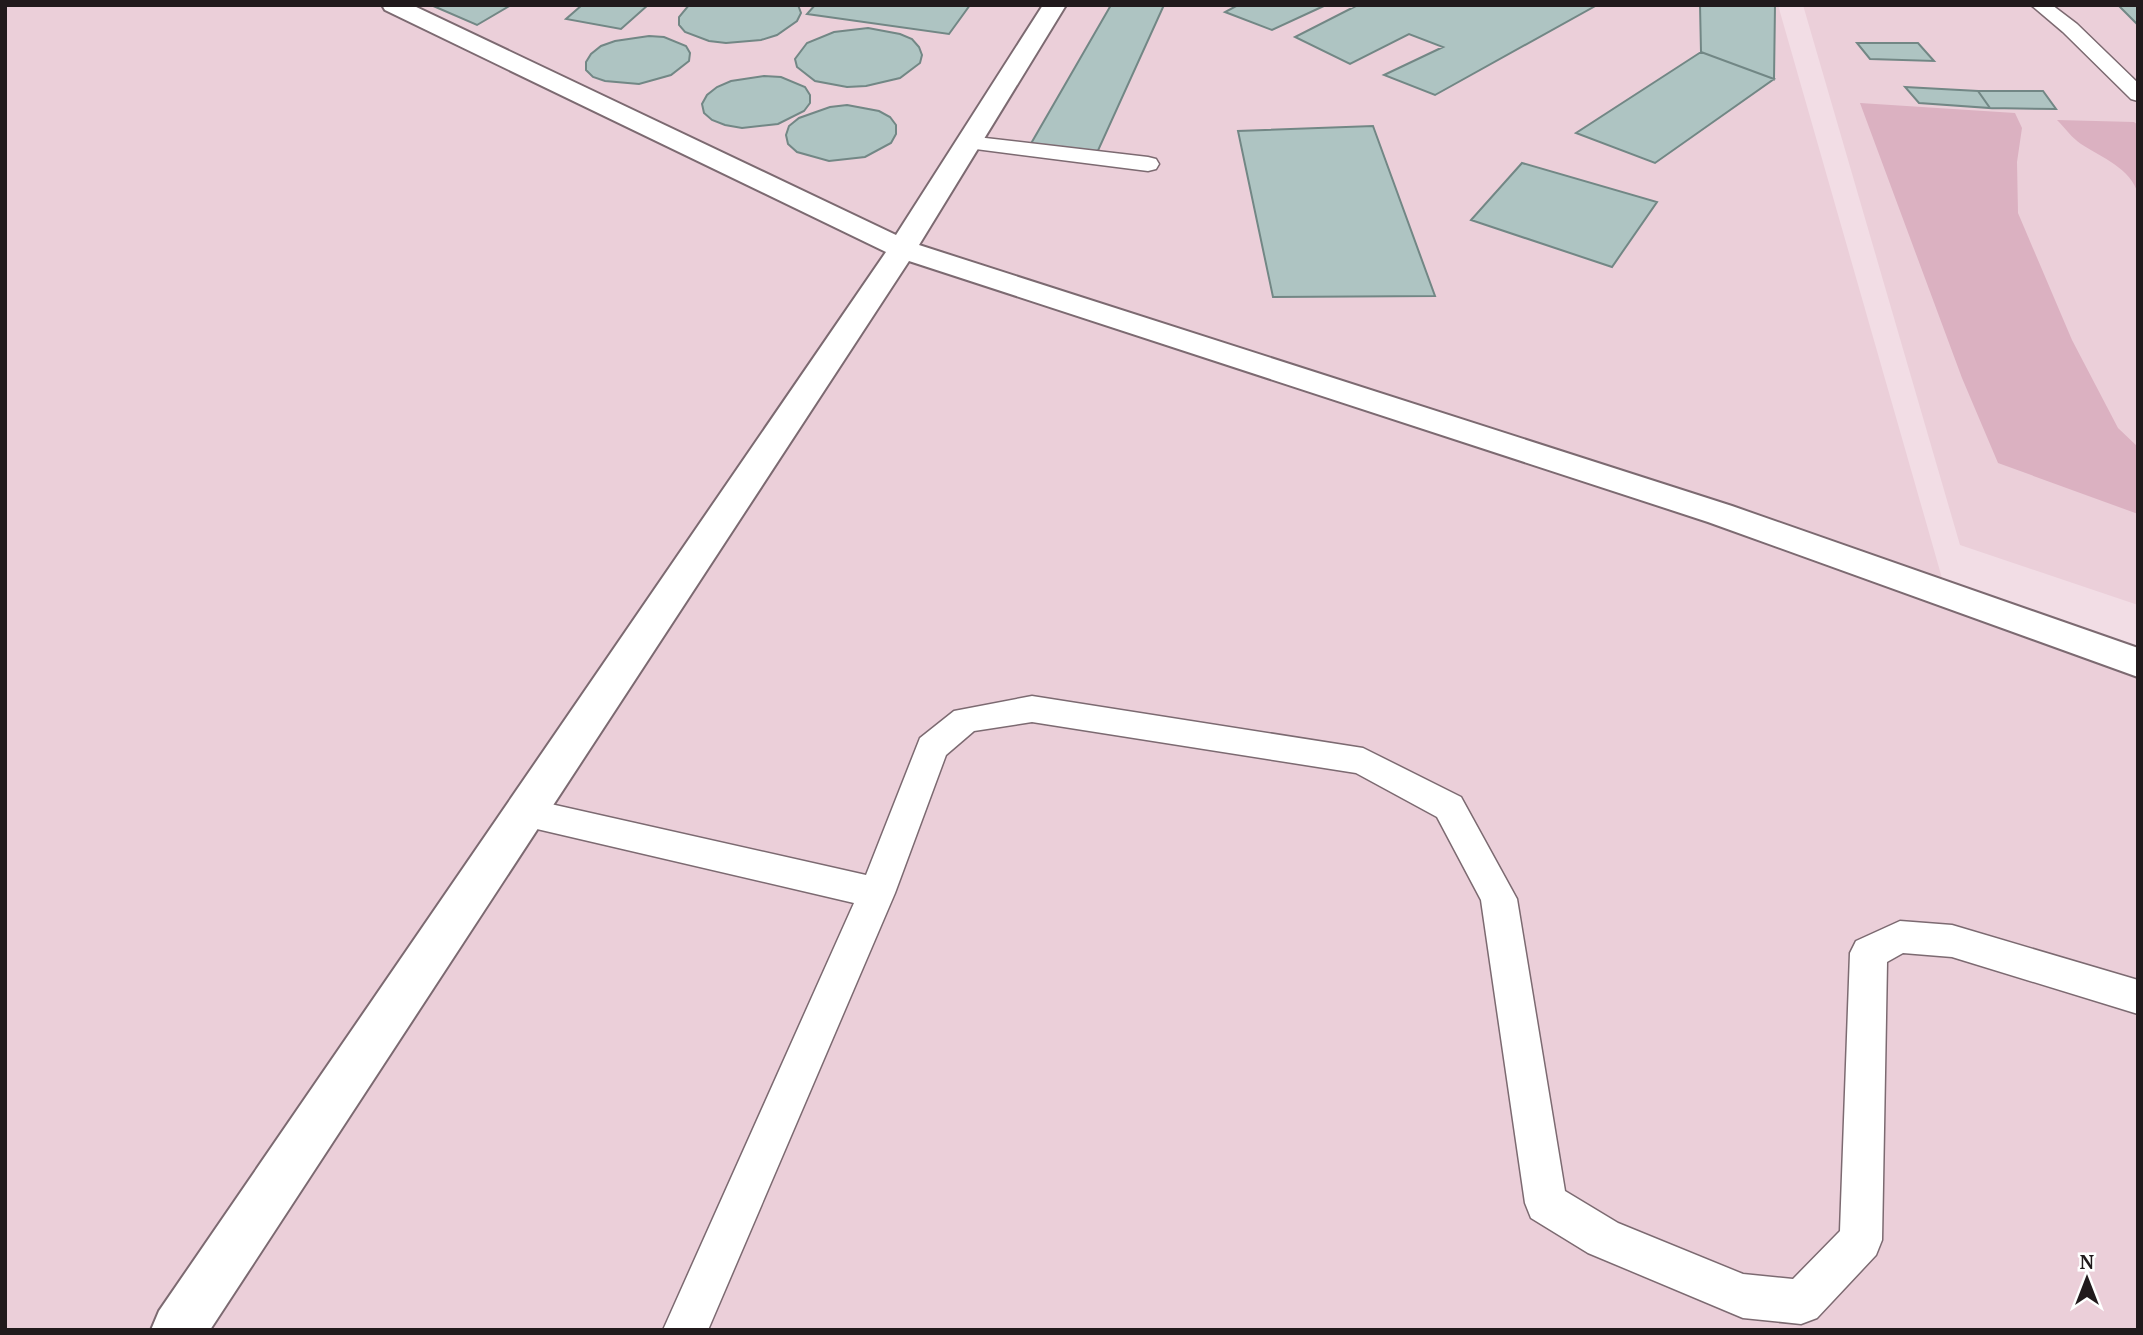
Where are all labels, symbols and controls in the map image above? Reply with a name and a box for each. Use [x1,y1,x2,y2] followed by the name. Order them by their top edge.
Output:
[2052,1244,2122,1314] north arrow
[2080,1249,2095,1274] text: N

